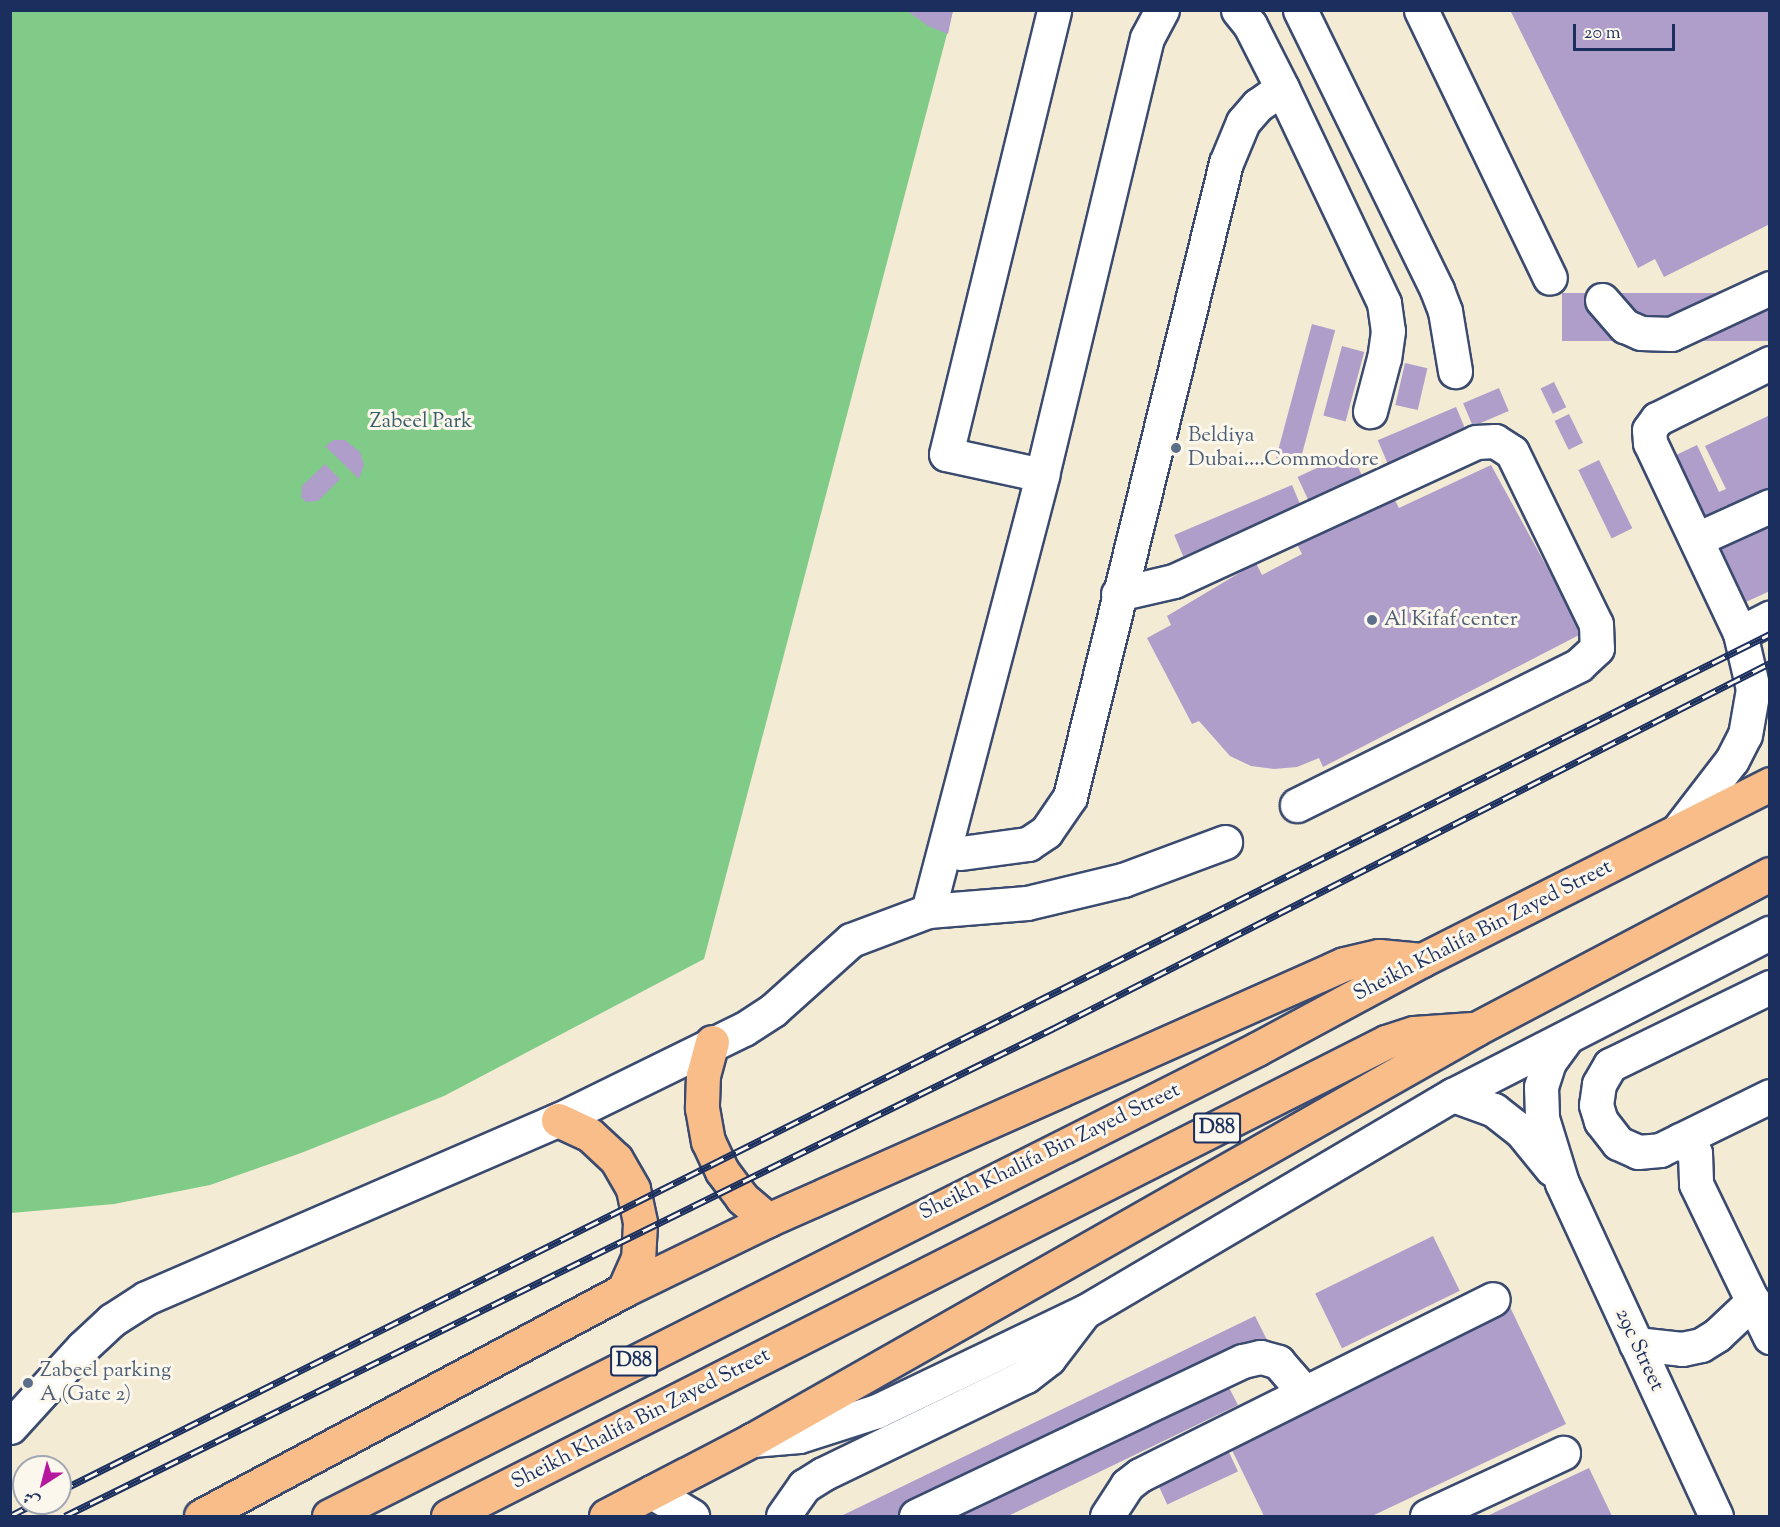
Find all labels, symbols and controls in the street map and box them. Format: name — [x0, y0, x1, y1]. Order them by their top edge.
scale bar — [1576, 12, 1678, 50]
text: 20 m — [1584, 21, 1621, 47]
park label: Zabeel Park — [370, 409, 472, 435]
place label: Beldiya Dubai....Commodore — [1188, 423, 1379, 473]
marker: Beldiya Dubai....Commodore — [1169, 441, 1183, 455]
place label: Al Kifaf center — [1384, 607, 1518, 633]
marker: Al Kifaf center — [1365, 613, 1379, 627]
street label: Sheikh Khalifa Bin Zayed Street — [1350, 855, 1616, 1007]
street label: Sheikh Khalifa Bin Zayed Street — [916, 1078, 1184, 1226]
road number: D88 — [1193, 1111, 1241, 1145]
street label: 29c Street — [1609, 1305, 1669, 1395]
street label: Sheikh Khalifa Bin Zayed Street — [508, 1343, 774, 1495]
road number: D88 — [610, 1344, 658, 1378]
place label: Zabeel parking A (Gate 2) — [40, 1358, 171, 1408]
marker: Zabeel parking A (Gate 2) — [21, 1376, 35, 1390]
north arrow — [12, 1455, 72, 1515]
text: ش — [19, 1484, 45, 1512]

